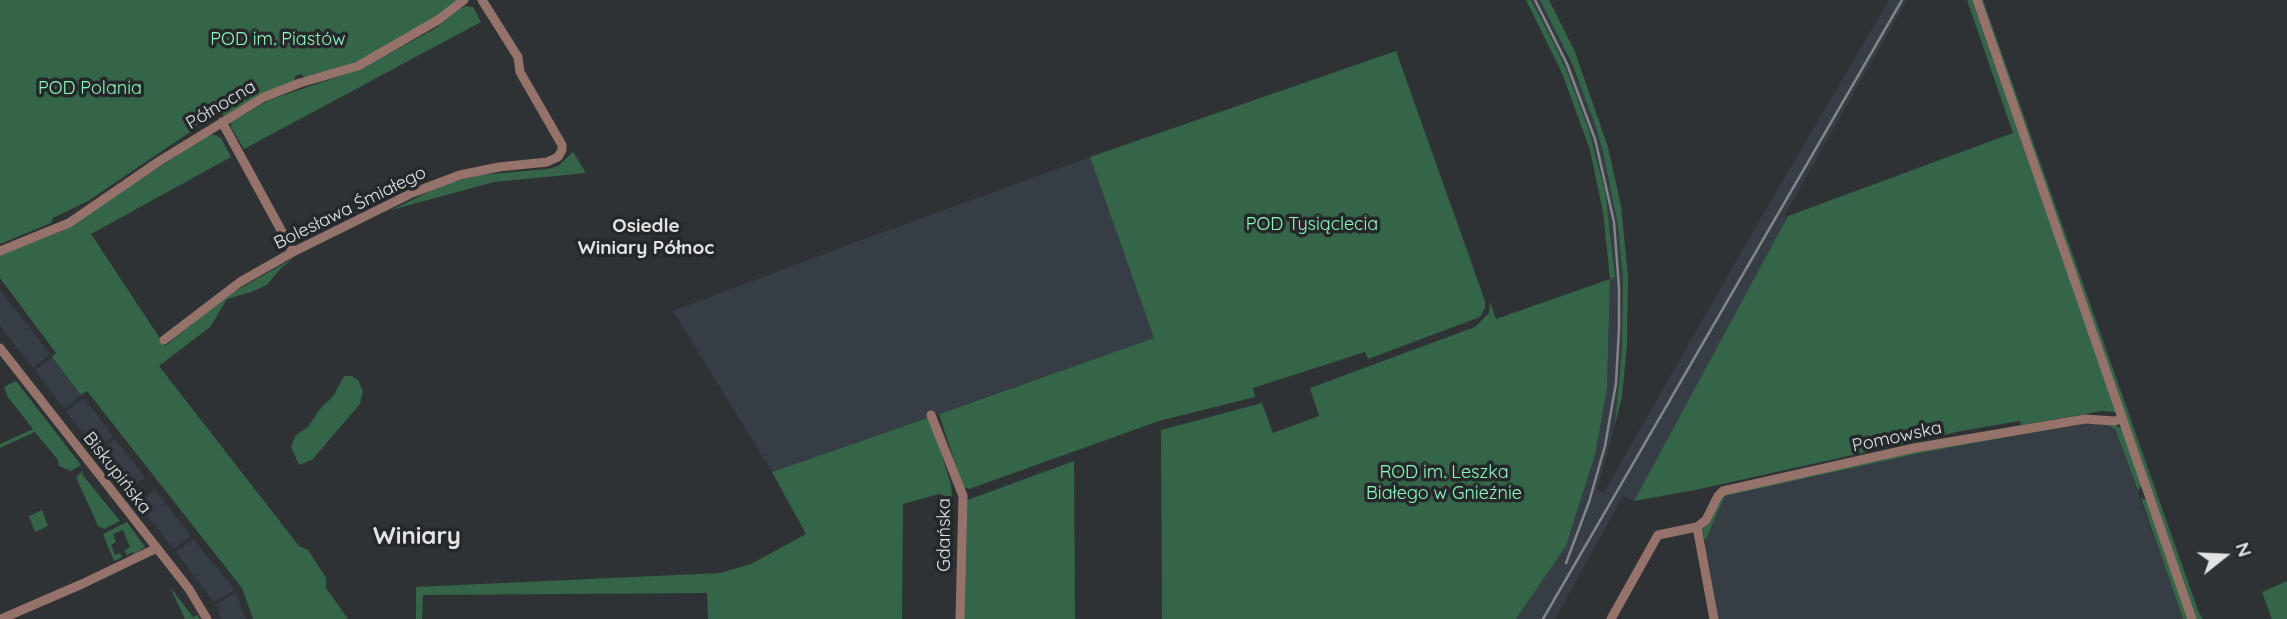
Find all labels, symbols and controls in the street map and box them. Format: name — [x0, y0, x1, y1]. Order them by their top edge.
park label: POD im. Piastów — [210, 29, 346, 51]
street label: Północna — [182, 76, 260, 134]
park label: POD Polania — [38, 78, 142, 100]
street label: Bolesława Śmiałego — [270, 162, 430, 254]
park label: POD Tysiąclecia — [1246, 214, 1378, 236]
district label: Osiedle Winiary Północ — [578, 215, 714, 259]
street label: Pomowska — [1850, 417, 1944, 457]
street label: Biskupińska — [78, 428, 156, 518]
park label: ROD im. Leszka Białego w Gnieźnie — [1366, 462, 1522, 504]
street label: Gdańska — [934, 498, 956, 572]
north arrow — [2189, 521, 2259, 591]
district label: Winiary — [373, 523, 461, 551]
text: N — [2230, 539, 2258, 560]

